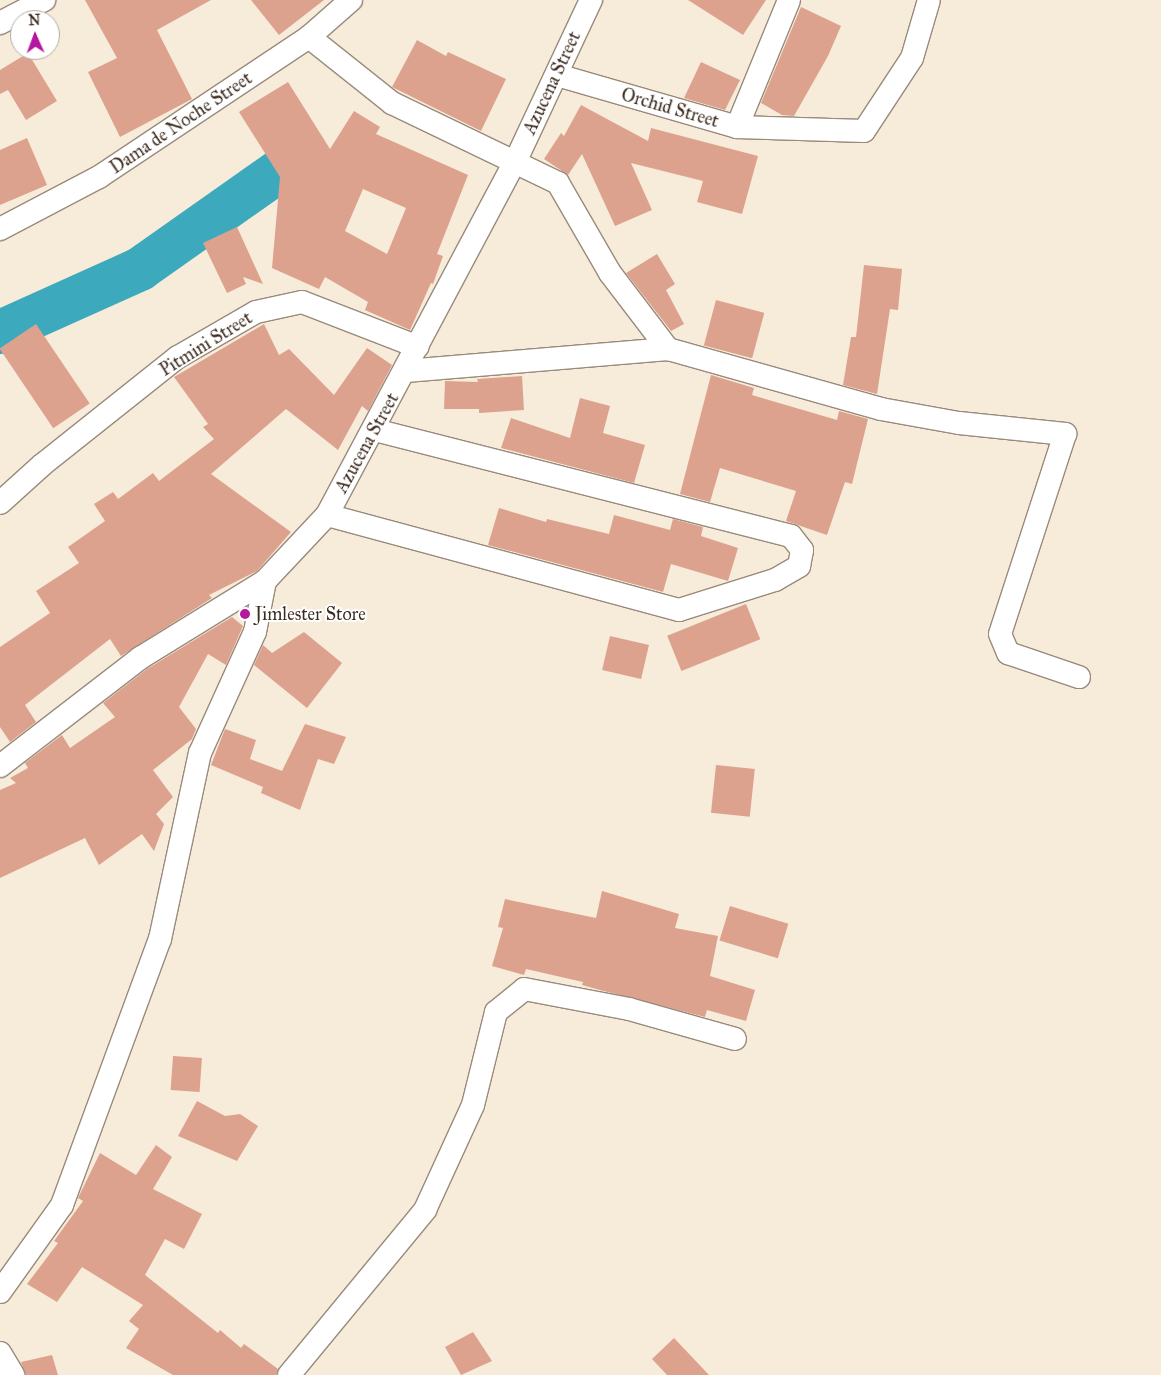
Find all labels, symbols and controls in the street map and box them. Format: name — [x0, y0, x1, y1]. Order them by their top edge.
north arrow — [10, 10, 60, 60]
text: N — [28, 12, 41, 29]
street label: Azucena Street — [519, 28, 585, 138]
street label: Dama de Noche Street — [106, 67, 256, 179]
street label: Orchid Street — [619, 84, 721, 132]
street label: Pitmini Street — [156, 307, 256, 381]
street label: Azucena Street — [331, 389, 403, 497]
place label: Jimlester Store — [255, 603, 366, 625]
marker: Jimlester Store — [239, 608, 251, 620]

